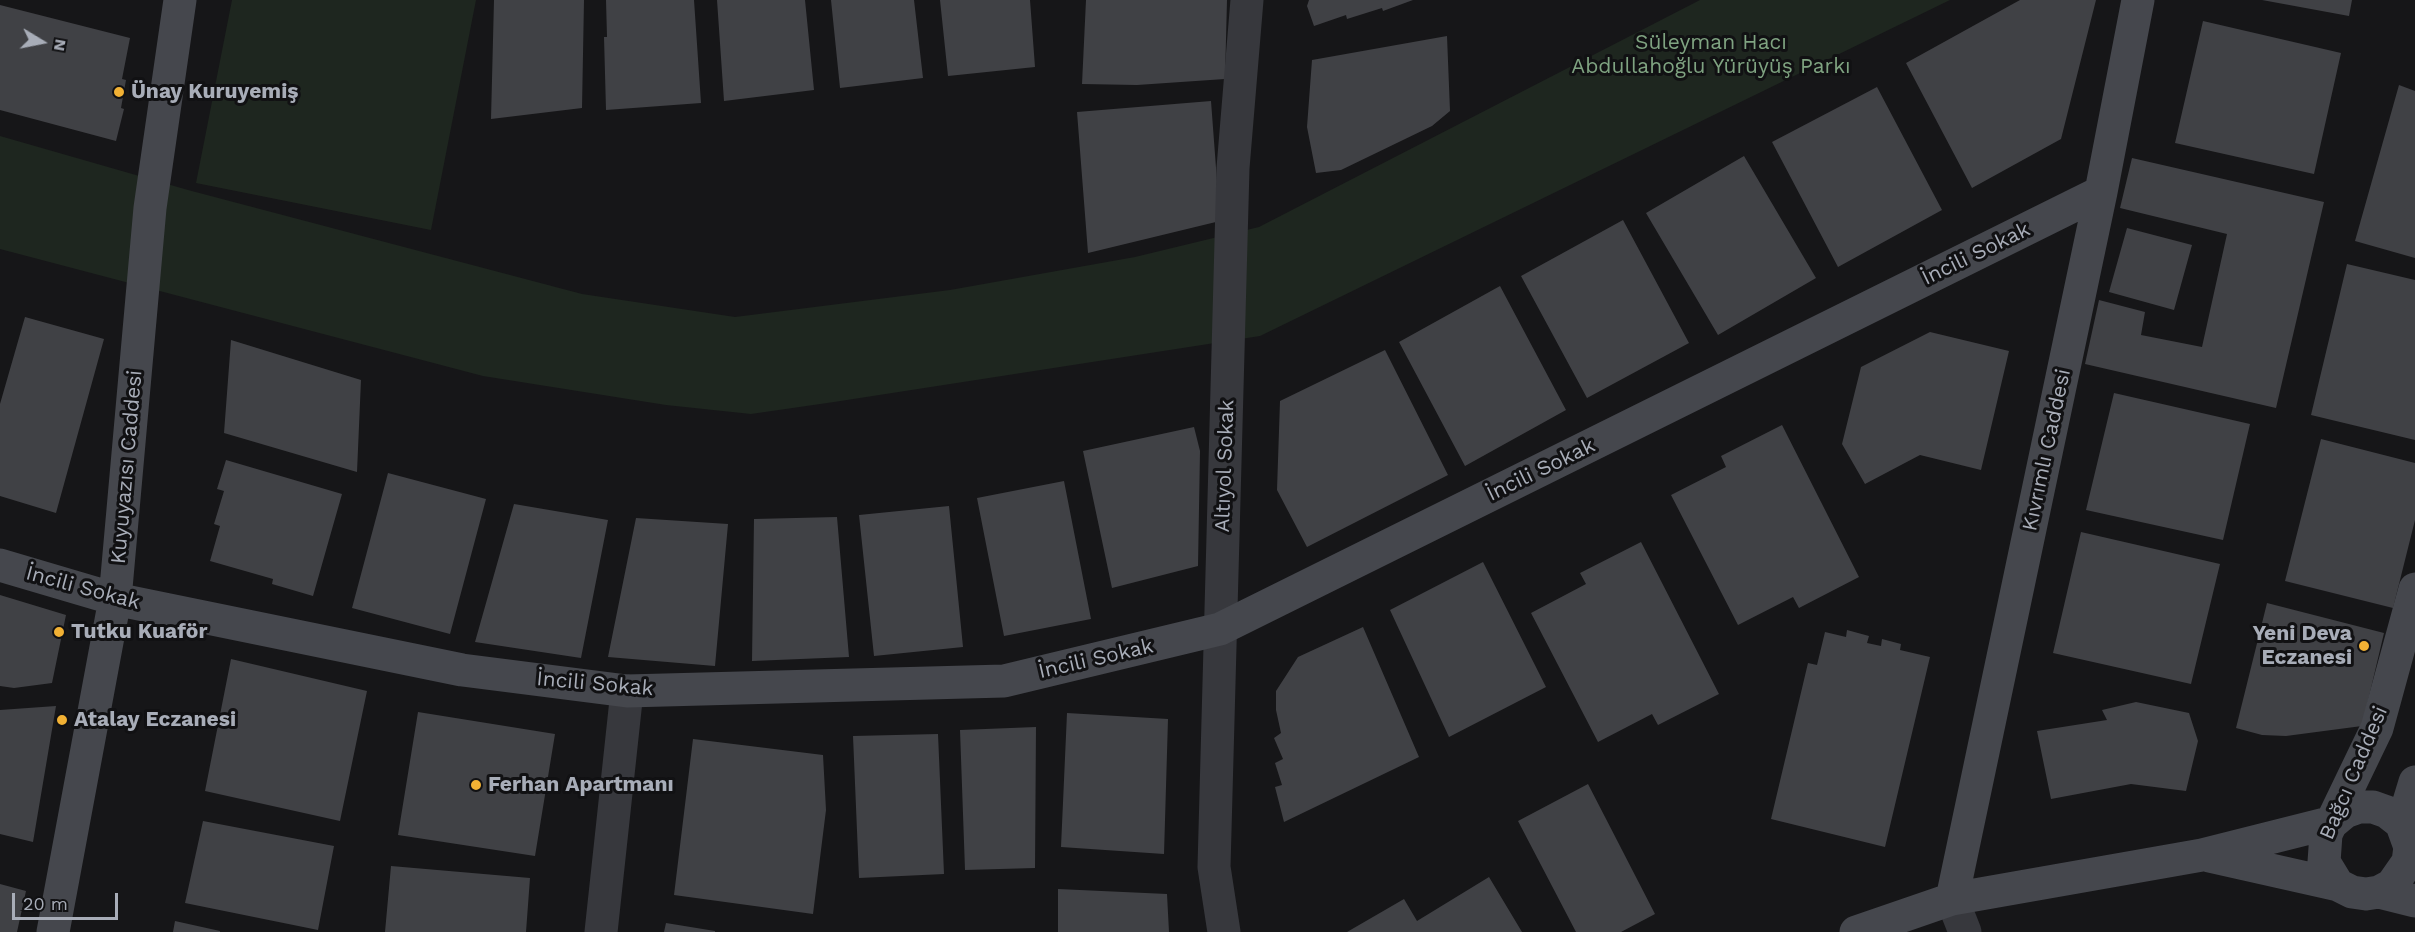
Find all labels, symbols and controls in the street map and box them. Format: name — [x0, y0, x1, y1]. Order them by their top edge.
north arrow — [12, 12, 72, 72]
park label: Süleyman Hacı Abdullahoğlu Yürüyüş Parkı — [1571, 30, 1851, 80]
text: N — [50, 38, 71, 53]
place label: Ünay Kuruyemiş — [131, 79, 298, 105]
marker: Ünay Kuruyemiş — [112, 85, 126, 99]
street label: İncili Sokak — [1918, 217, 2034, 291]
street label: Kıvrımlı Caddesi — [2018, 367, 2076, 533]
street label: Kuyuyazısı Caddesi — [106, 369, 148, 565]
street label: Altıyol Sokak — [1210, 399, 1240, 533]
street label: İncili Sokak — [1483, 433, 1599, 507]
street label: İncili Sokak — [23, 561, 143, 615]
place label: Tutku Kuaför — [71, 619, 207, 645]
place label: Yeni Deva Eczanesi — [2253, 621, 2352, 671]
marker: Tutku Kuaför — [52, 625, 66, 639]
street label: İncili Sokak — [1036, 634, 1156, 684]
marker: Yeni Deva Eczanesi — [2357, 639, 2371, 653]
street label: İncili Sokak — [536, 666, 654, 702]
street label: Bağcı Caddesi — [2315, 702, 2393, 844]
place label: Atalay Eczanesi — [74, 707, 236, 733]
marker: Atalay Eczanesi — [55, 713, 69, 727]
place label: Ferhan Apartmanı — [488, 772, 674, 798]
marker: Ferhan Apartmanı — [469, 778, 483, 792]
scale bar — [15, 881, 122, 919]
text: 20 m — [23, 893, 68, 914]

